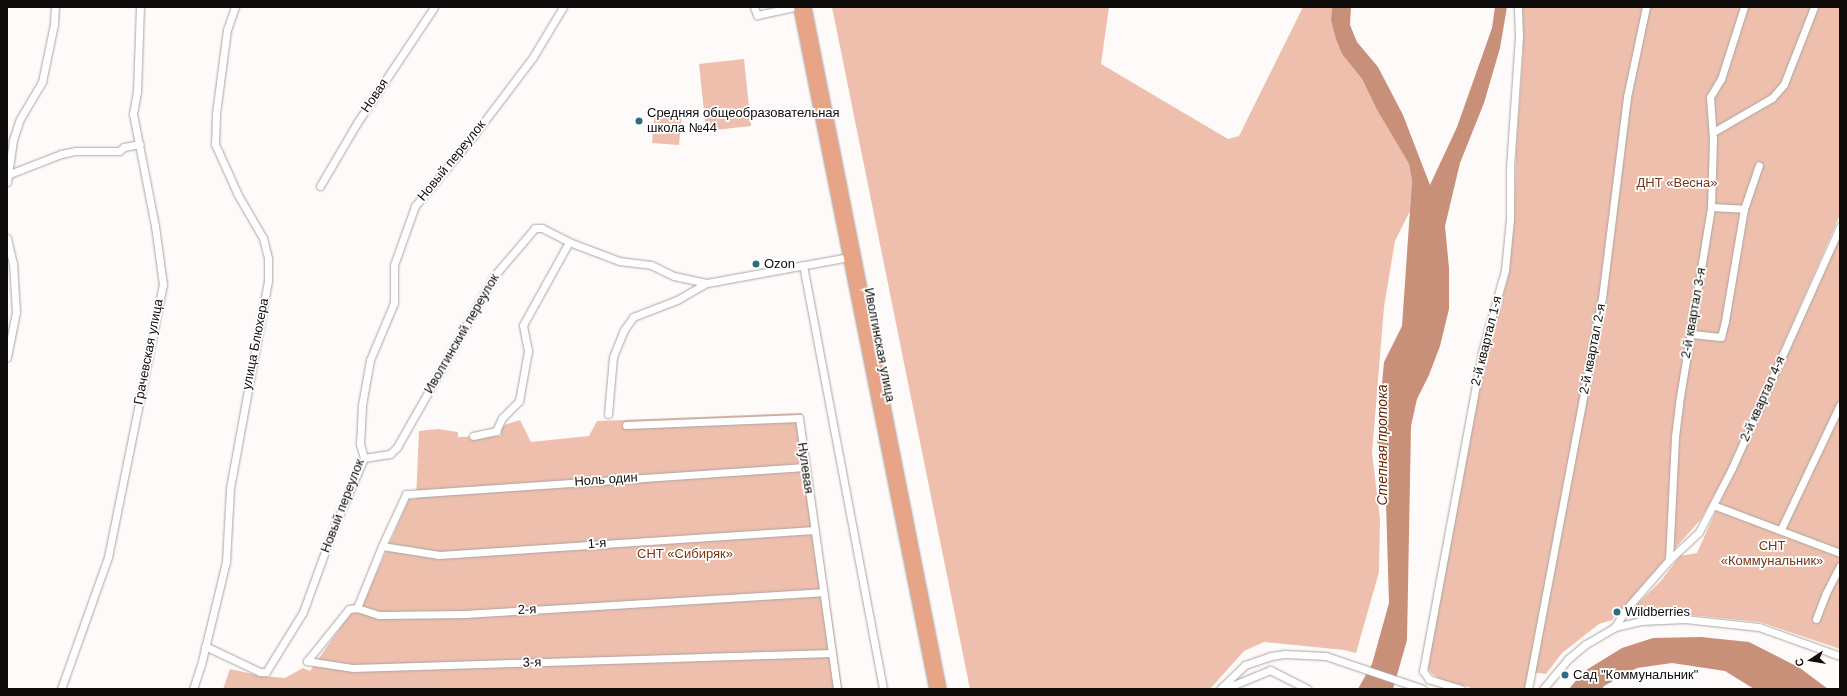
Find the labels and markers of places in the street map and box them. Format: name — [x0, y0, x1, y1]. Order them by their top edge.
place label: Средняя общеобразовательная школа №44 — [647, 106, 840, 137]
marker: Средняя общеобразовательная школа №44 — [634, 116, 644, 126]
place label: Ozon — [764, 256, 795, 272]
marker: Ozon — [751, 259, 761, 269]
place label: Wildberries — [1625, 604, 1690, 620]
marker: Wildberries — [1612, 607, 1622, 617]
place label: Сад "Коммунальник" — [1573, 667, 1698, 683]
marker: Сад "Коммунальник" — [1560, 670, 1570, 680]

